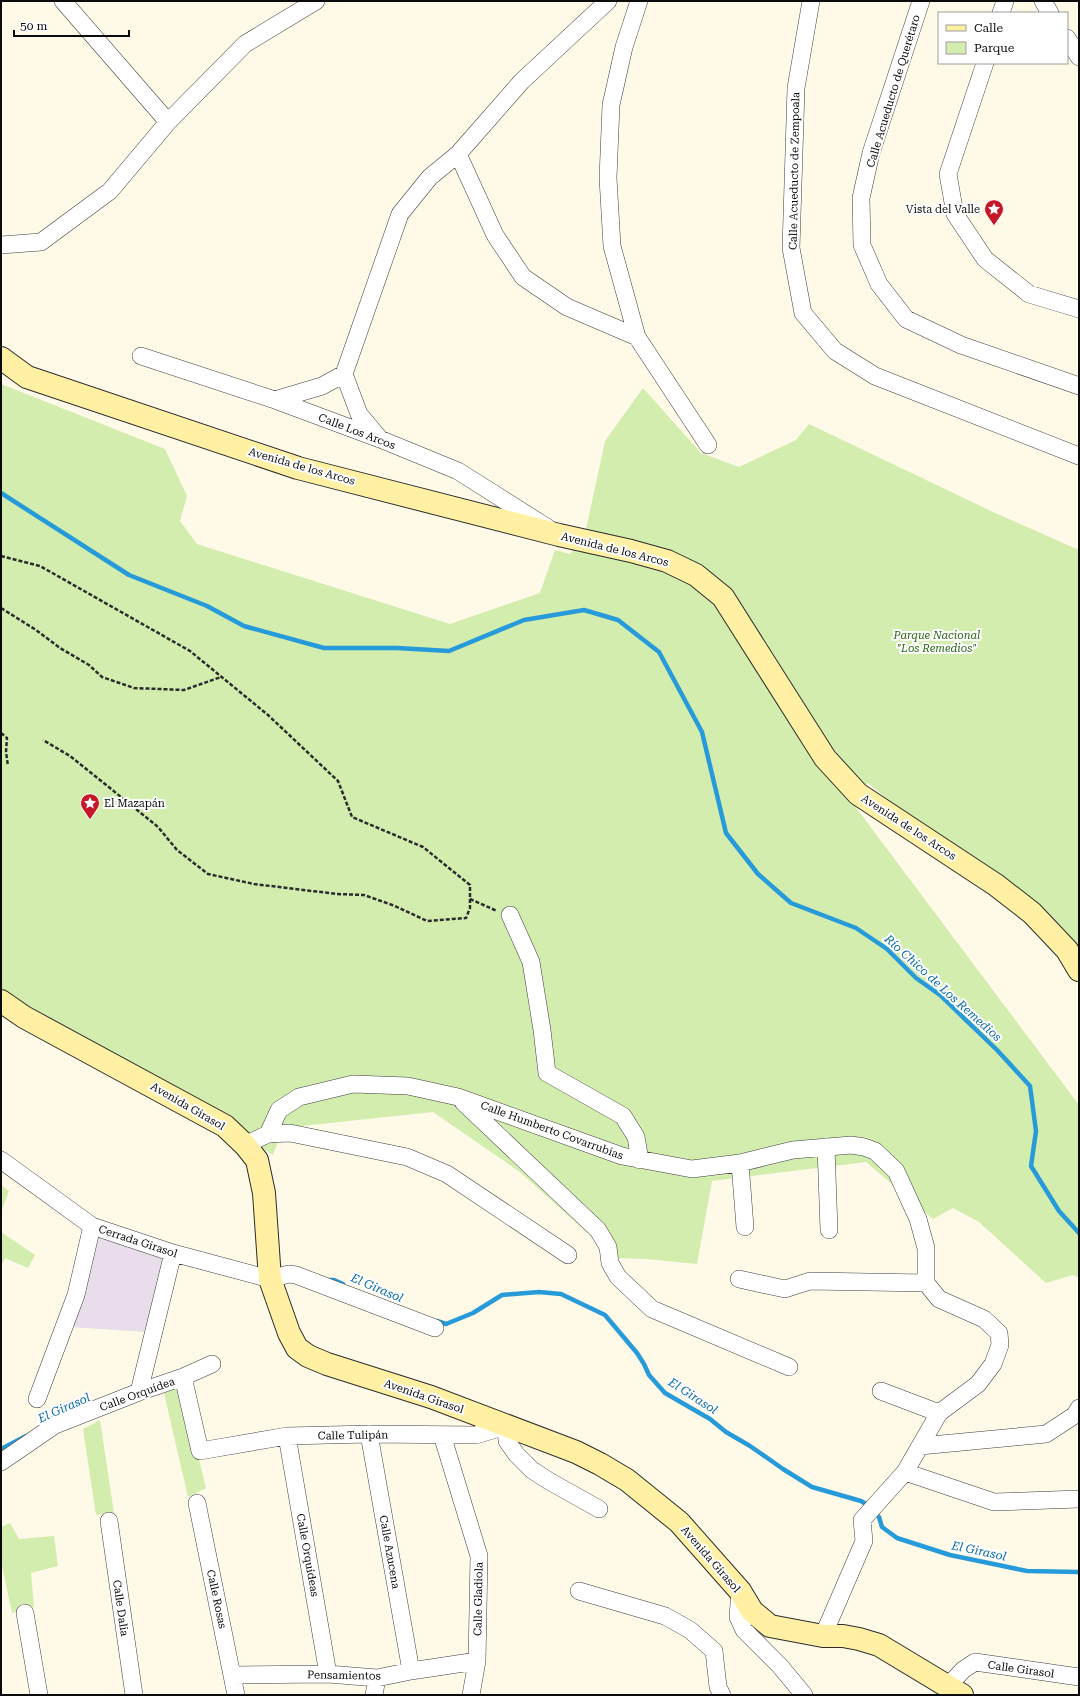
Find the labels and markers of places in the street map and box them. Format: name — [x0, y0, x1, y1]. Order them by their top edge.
place icon: Vista del Valle — [983, 198, 1005, 226]
place label: Vista del Valle — [906, 203, 980, 216]
place icon: El Mazapán — [79, 792, 101, 820]
place label: El Mazapán — [104, 797, 165, 810]

